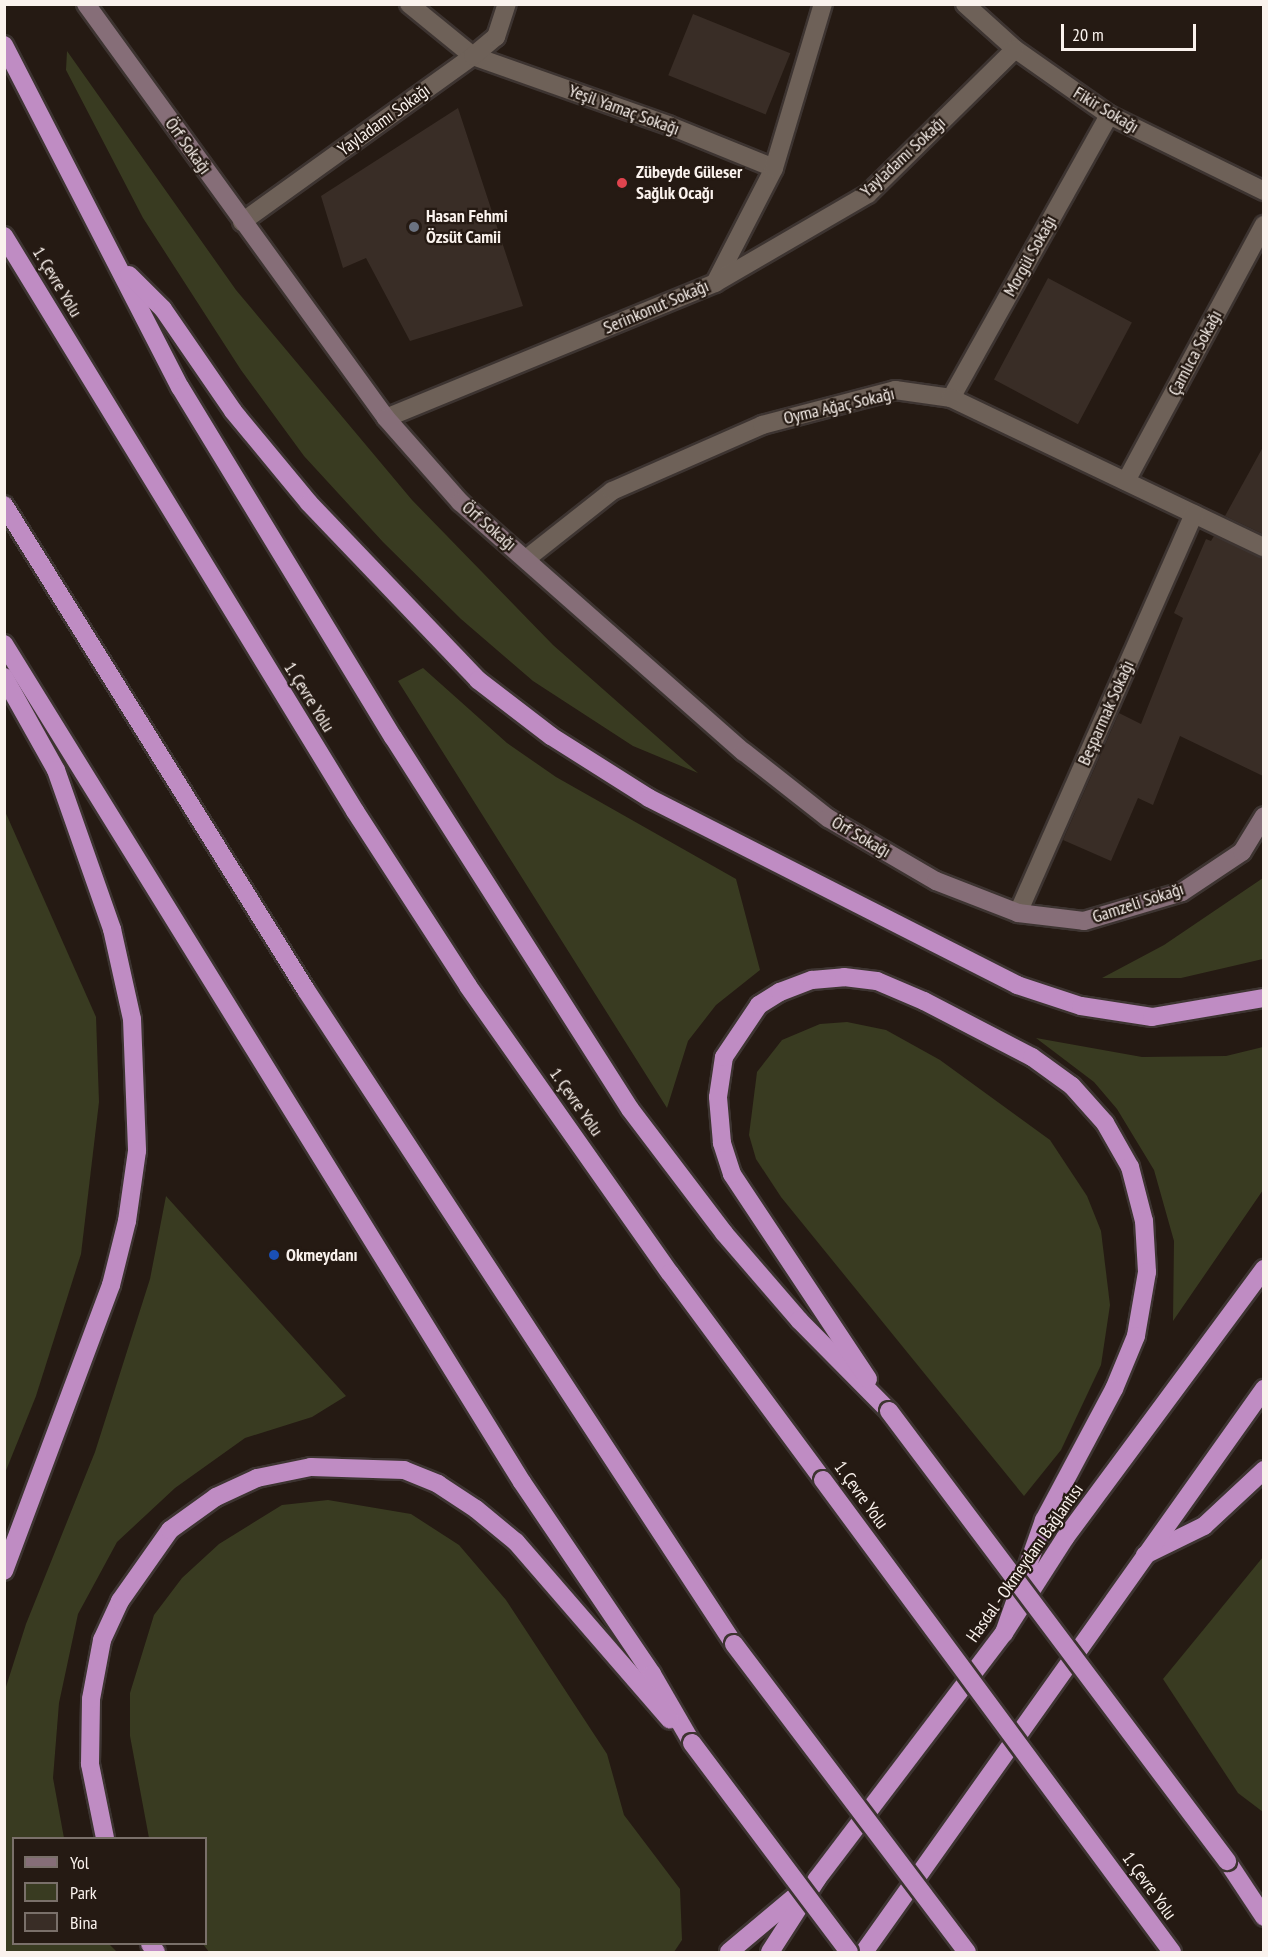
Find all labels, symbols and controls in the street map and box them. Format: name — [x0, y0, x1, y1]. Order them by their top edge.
scale bar — [1064, 12, 1199, 50]
text: 20 m — [1072, 23, 1104, 46]
street label: Yayladamı Sokağı — [334, 79, 434, 161]
street label: Yeşil Yamaç Sokağı — [565, 80, 683, 140]
street label: Fikir Sokağı — [1069, 82, 1143, 138]
street label: Yayladamı Sokağı — [856, 112, 950, 202]
street label: Örf Sokağı — [160, 114, 216, 178]
place label: Zübeyde Güleser Sağlık Ocağı — [636, 162, 743, 204]
marker: Zübeyde Güleser Sağlık Ocağı — [613, 174, 631, 192]
place label: Hasan Fehmi Özsüt Camii — [426, 206, 508, 248]
street label: Morgül Sokağı — [999, 212, 1061, 300]
marker: Hasan Fehmi Özsüt Camii — [407, 220, 421, 234]
street label: 1. Çevre Yolu — [27, 242, 87, 322]
street label: Serinkonut Sokağı — [600, 275, 712, 339]
street label: Çamlıca Sokağı — [1163, 307, 1227, 399]
street label: Oyma Ağaç Sokağı — [781, 383, 897, 429]
street label: Örf Sokağı — [458, 497, 520, 555]
street label: 1. Çevre Yolu — [279, 657, 339, 737]
street label: Beşparmak Sokağı — [1073, 657, 1139, 769]
street label: Örf Sokağı — [828, 811, 894, 863]
street label: Gamzeli Sokağı — [1090, 878, 1186, 928]
street label: 1. Çevre Yolu — [544, 1063, 608, 1141]
place label: Okmeydanı — [286, 1244, 358, 1266]
marker: Okmeydanı — [267, 1248, 281, 1262]
street label: 1. Çevre Yolu — [829, 1456, 893, 1534]
street label: Hasdal - Okmeydanı Bağlantısı — [962, 1479, 1088, 1647]
legend — [12, 1837, 207, 1945]
street label: 1. Çevre Yolu — [1117, 1847, 1181, 1925]
text: Yol — [70, 1851, 89, 1874]
text: Park — [70, 1881, 97, 1904]
text: Bina — [70, 1911, 98, 1934]

